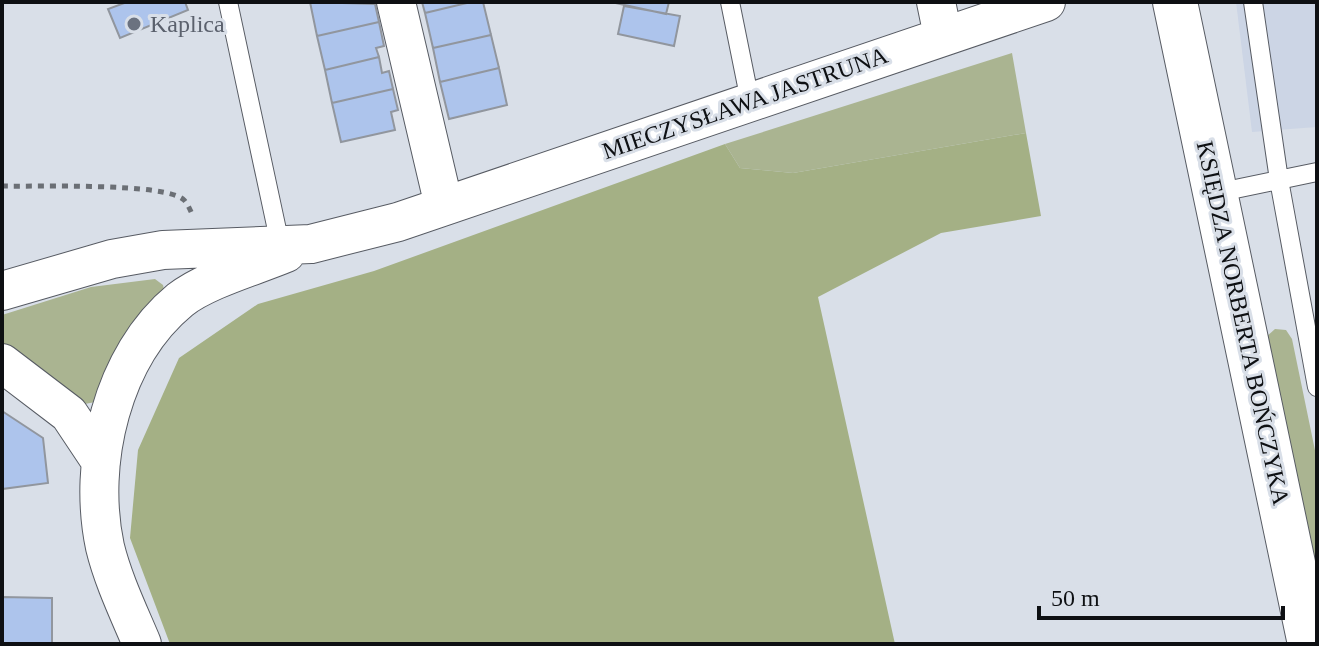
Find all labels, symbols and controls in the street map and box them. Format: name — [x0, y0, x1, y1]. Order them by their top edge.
place label: Kaplica — [150, 11, 225, 37]
marker: Kaplica — [125, 15, 143, 33]
street label: MIECZYSŁAWA JASTRUNA — [599, 42, 892, 164]
street label: KSIĘDZA NORBERTA BOŃCZYKA — [1192, 139, 1294, 508]
scale bar — [1039, 570, 1283, 620]
text: 50 m — [1051, 585, 1100, 611]

